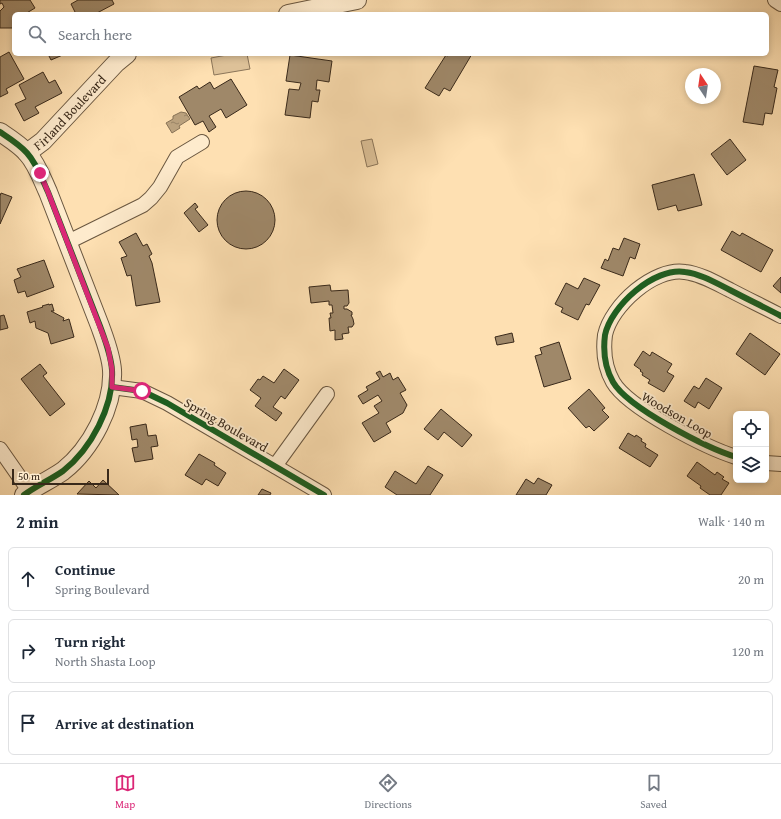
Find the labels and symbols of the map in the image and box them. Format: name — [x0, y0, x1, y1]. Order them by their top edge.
north arrow — [685, 68, 721, 104]
street label: Firland Boulevard — [29, 70, 110, 155]
route end — [31, 164, 49, 182]
route start — [133, 382, 151, 400]
street label: Woodson Loop — [638, 387, 716, 443]
street label: Spring Boulevard — [180, 393, 272, 457]
scale bar — [12, 467, 109, 486]

